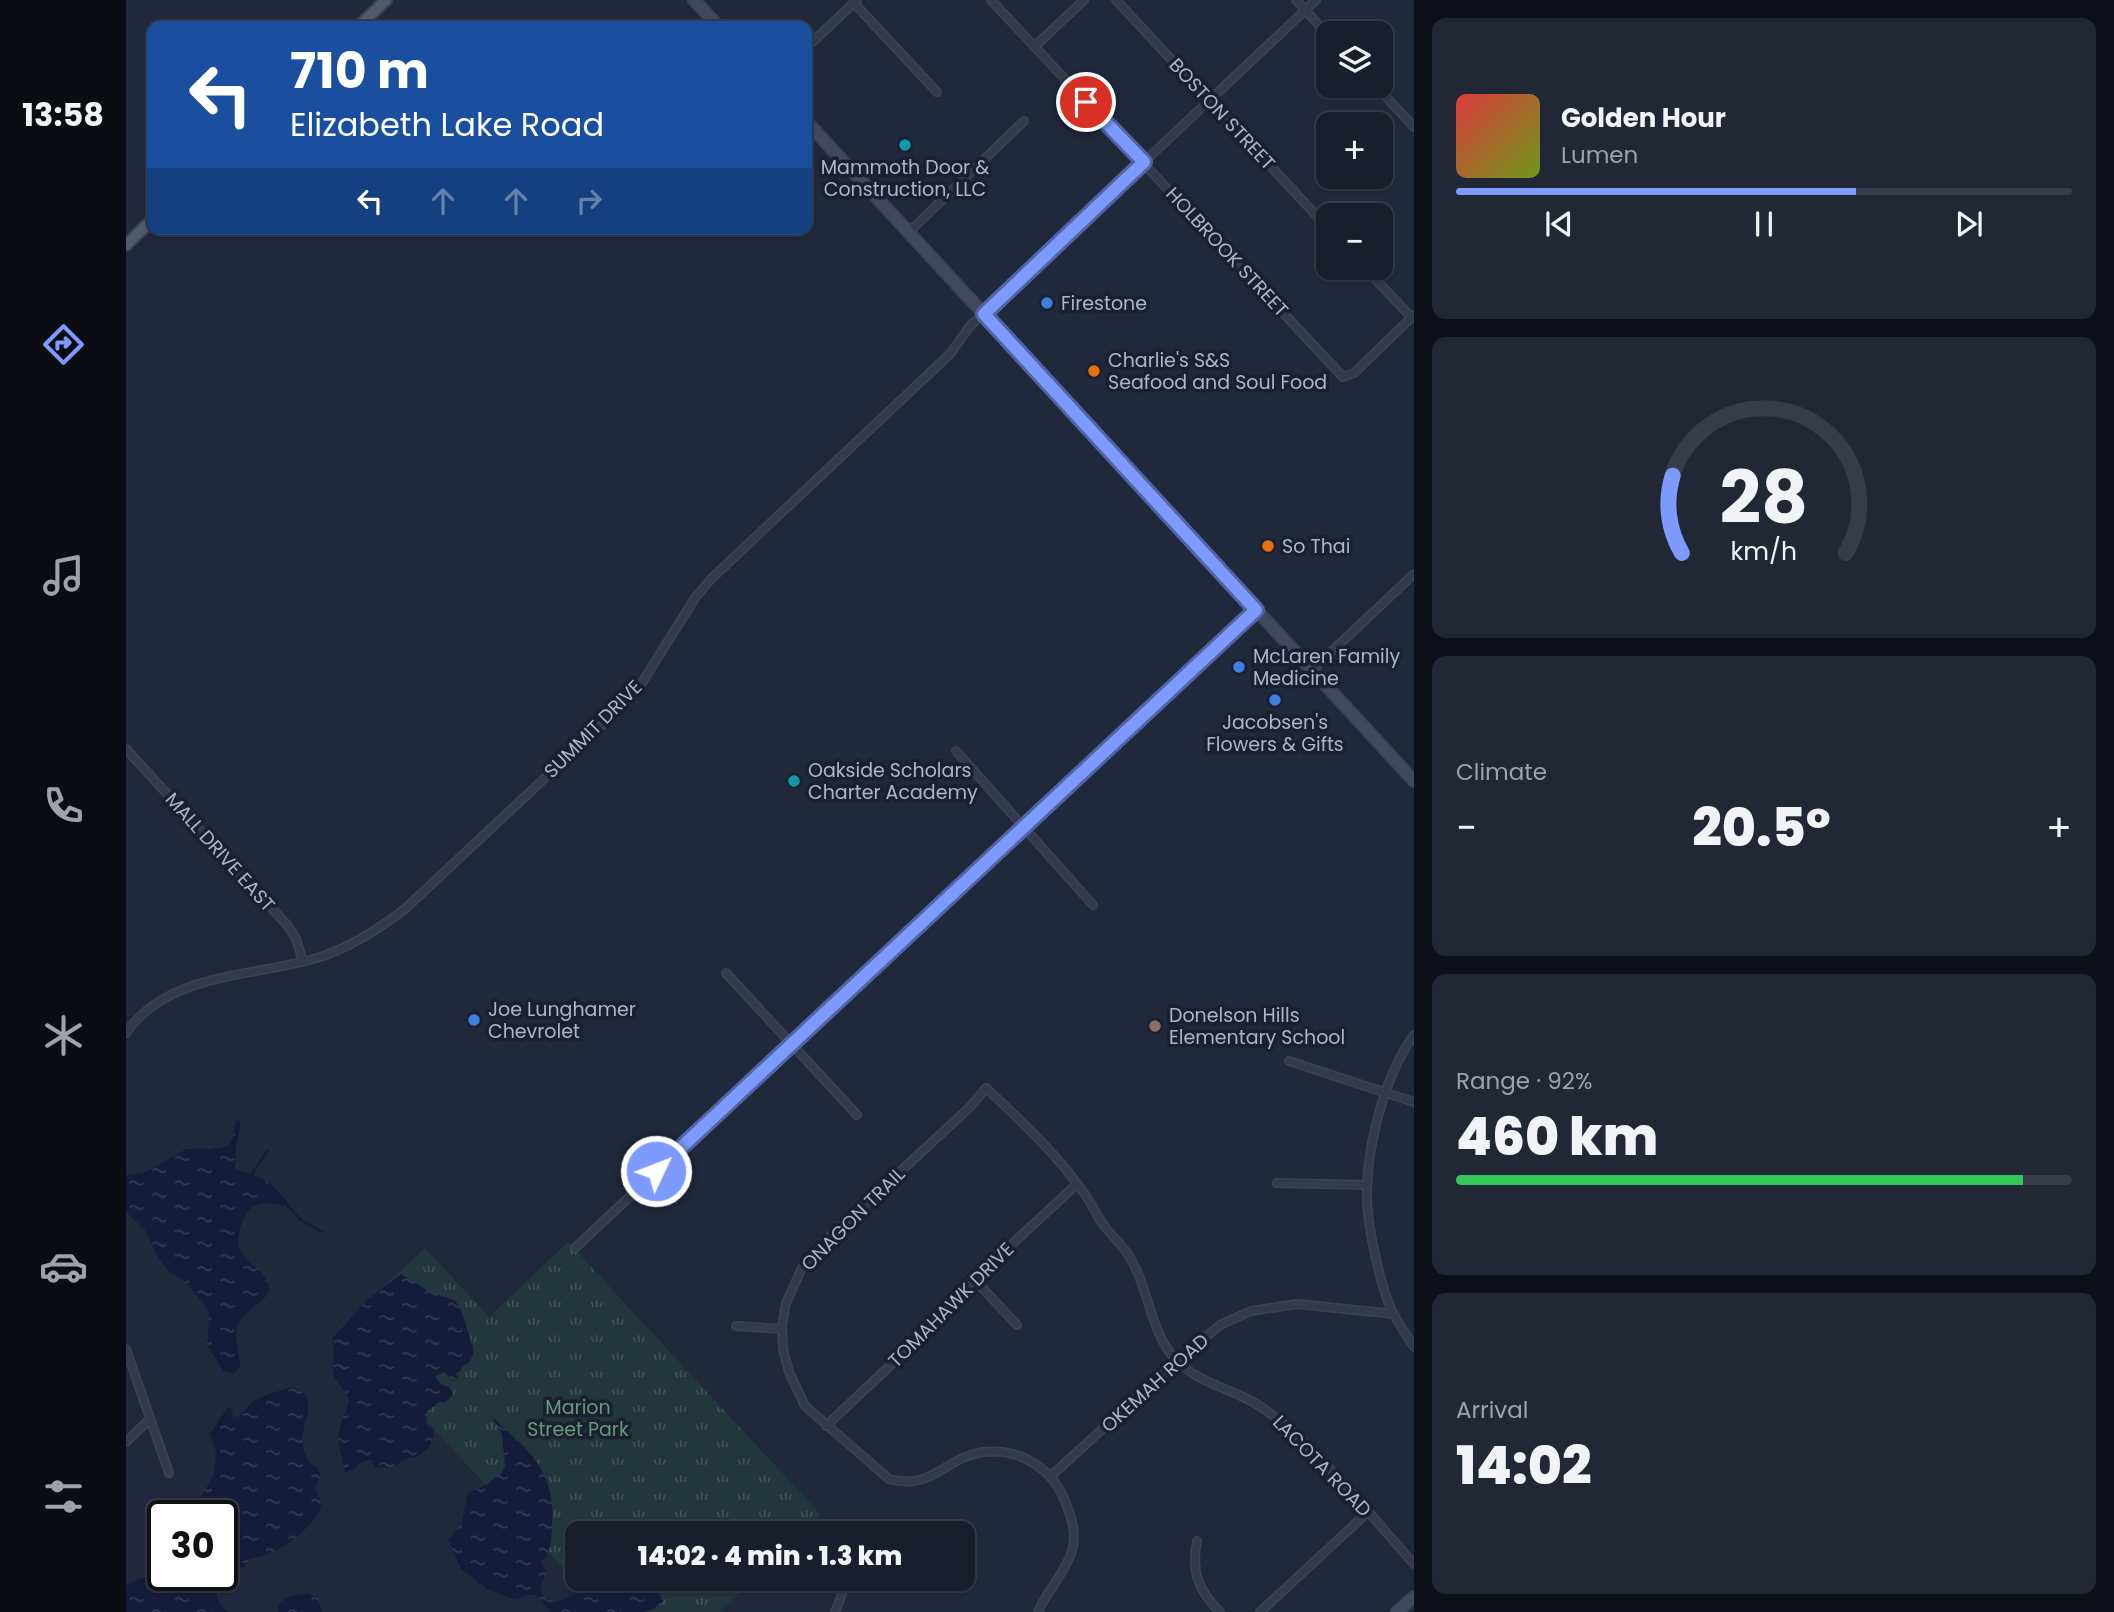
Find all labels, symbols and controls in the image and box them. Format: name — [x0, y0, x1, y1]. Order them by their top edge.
map controls — [1316, 21, 1393, 280]
button: layers — [1316, 21, 1393, 98]
text: 710 m — [290, 37, 429, 105]
icon: left — [175, 49, 266, 140]
street label: BOSTON STREET — [1163, 52, 1281, 176]
pin — [1056, 72, 1116, 132]
icon: arrive — [1067, 83, 1105, 121]
text: 13:58 — [22, 92, 104, 137]
text: Golden Hour — [1561, 100, 1726, 136]
text: Elizabeth Lake Road — [290, 102, 604, 147]
button: + — [1316, 112, 1393, 189]
marker: Mammoth Door & Construction, LLC — [897, 137, 913, 153]
text: Lumen — [1561, 139, 1638, 171]
place label: Mammoth Door & Construction, LLC — [821, 154, 989, 203]
street label: HOLBROOK STREET — [1160, 181, 1294, 323]
icon: left — [351, 182, 389, 220]
icon: ahead — [424, 182, 462, 220]
icon: ahead — [497, 182, 535, 220]
icon: right — [570, 182, 608, 220]
button: − — [1316, 203, 1393, 280]
icon: previous — [1540, 205, 1578, 243]
icon: pause — [1745, 205, 1783, 243]
icon: next — [1950, 205, 1988, 243]
place label: Firestone — [1061, 290, 1147, 317]
marker: Firestone — [1039, 295, 1055, 311]
icon: directions — [39, 320, 88, 369]
place label: Charlie's S&S Seafood and Soul Food — [1108, 347, 1327, 396]
marker: Charlie's S&S Seafood and Soul Food — [1086, 363, 1102, 379]
text: 28 — [1720, 448, 1808, 549]
place label: So Thai — [1282, 533, 1350, 560]
text: km/h — [1731, 534, 1797, 569]
marker: So Thai — [1260, 538, 1276, 554]
icon: music — [39, 551, 88, 600]
place label: McLaren Family Medicine — [1253, 643, 1400, 692]
marker: McLaren Family Medicine — [1231, 659, 1247, 675]
street label: SUMMIT DRIVE — [538, 674, 648, 784]
marker: Jacobsen's Flowers & Gifts — [1267, 692, 1283, 708]
place label: Jacobsen's Flowers & Gifts — [1206, 709, 1344, 758]
text: Climate — [1456, 756, 1547, 788]
place label: Oakside Scholars Charter Academy — [808, 757, 978, 806]
marker: Oakside Scholars Charter Academy — [786, 773, 802, 789]
icon: phone — [39, 781, 88, 830]
street label: MALL DRIVE EAST — [159, 786, 281, 918]
text: 20.5° — [1692, 791, 1831, 864]
text: − — [1456, 801, 1477, 854]
text: + — [2046, 801, 2072, 854]
place label: Joe Lunghamer Chevrolet — [488, 996, 636, 1045]
place label: Donelson Hills Elementary School — [1169, 1002, 1345, 1051]
icon: climate — [39, 1011, 88, 1060]
marker: Joe Lunghamer Chevrolet — [466, 1012, 482, 1028]
marker: Donelson Hills Elementary School — [1147, 1018, 1163, 1034]
text: Range · 92% — [1456, 1065, 1592, 1097]
text: 460 km — [1456, 1100, 1658, 1173]
position arrow — [619, 1134, 693, 1208]
street label: ONAGON TRAIL — [795, 1161, 911, 1277]
street label: TOMAHAWK DRIVE — [882, 1236, 1020, 1374]
icon: car — [39, 1242, 88, 1291]
street label: OKEMAH ROAD — [1095, 1327, 1215, 1439]
park label: Marion Street Park — [527, 1394, 629, 1443]
text: Arrival — [1456, 1394, 1528, 1426]
street label: LACOTA ROAD — [1267, 1409, 1377, 1523]
text: 14:02 — [1456, 1429, 1592, 1502]
icon: filters — [39, 1472, 88, 1521]
speed limit sign: 30 — [147, 1500, 238, 1591]
text: 14:02 · 4 min · 1.3 km — [638, 1538, 902, 1574]

